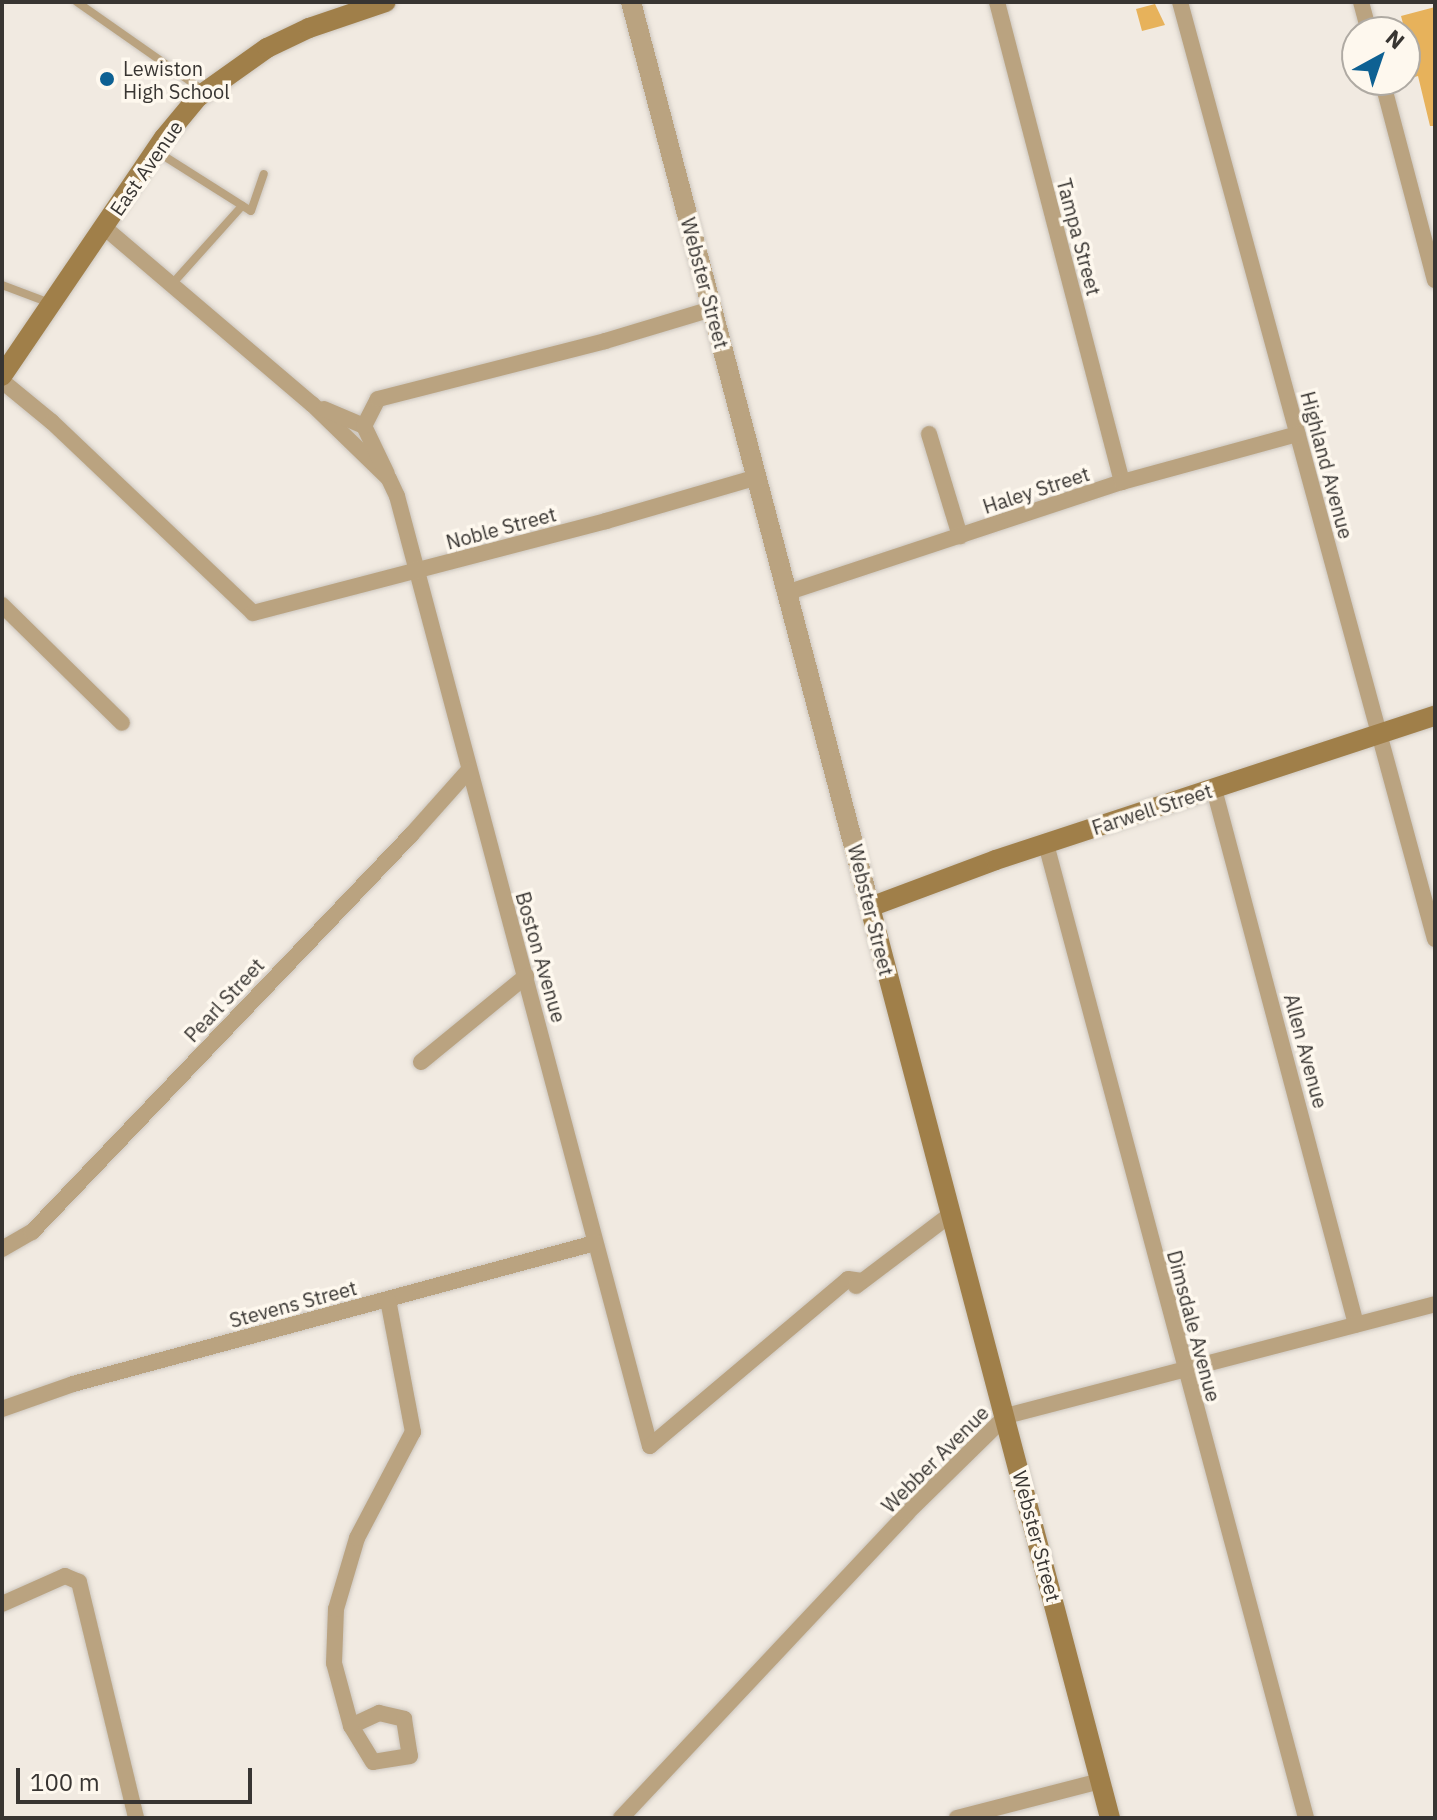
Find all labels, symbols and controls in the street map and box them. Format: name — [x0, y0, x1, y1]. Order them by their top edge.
north arrow — [1341, 16, 1421, 96]
text: N — [1380, 23, 1411, 55]
place label: Lewiston High School — [123, 56, 230, 103]
marker: Lewiston High School — [98, 70, 116, 88]
street label: East Avenue — [104, 116, 188, 220]
street label: Tampa Street — [1052, 176, 1106, 298]
street label: Webster Street — [676, 215, 734, 351]
street label: Highland Avenue — [1296, 389, 1358, 541]
street label: Haley Street — [980, 461, 1092, 519]
street label: Noble Street — [443, 502, 559, 554]
street label: Farwell Street — [1089, 778, 1215, 840]
street label: Webster Street — [843, 842, 899, 978]
street label: Boston Avenue — [511, 889, 571, 1025]
street label: Pearl Street — [179, 953, 269, 1047]
street label: Allen Avenue — [1279, 991, 1333, 1111]
street label: Dimsdale Avenue — [1162, 1248, 1226, 1404]
street label: Stevens Street — [227, 1275, 359, 1333]
street label: Webber Avenue — [876, 1400, 994, 1518]
street label: Webster Street — [1008, 1468, 1066, 1604]
scale bar — [20, 1752, 256, 1802]
text: 100 m — [30, 1766, 100, 1798]

